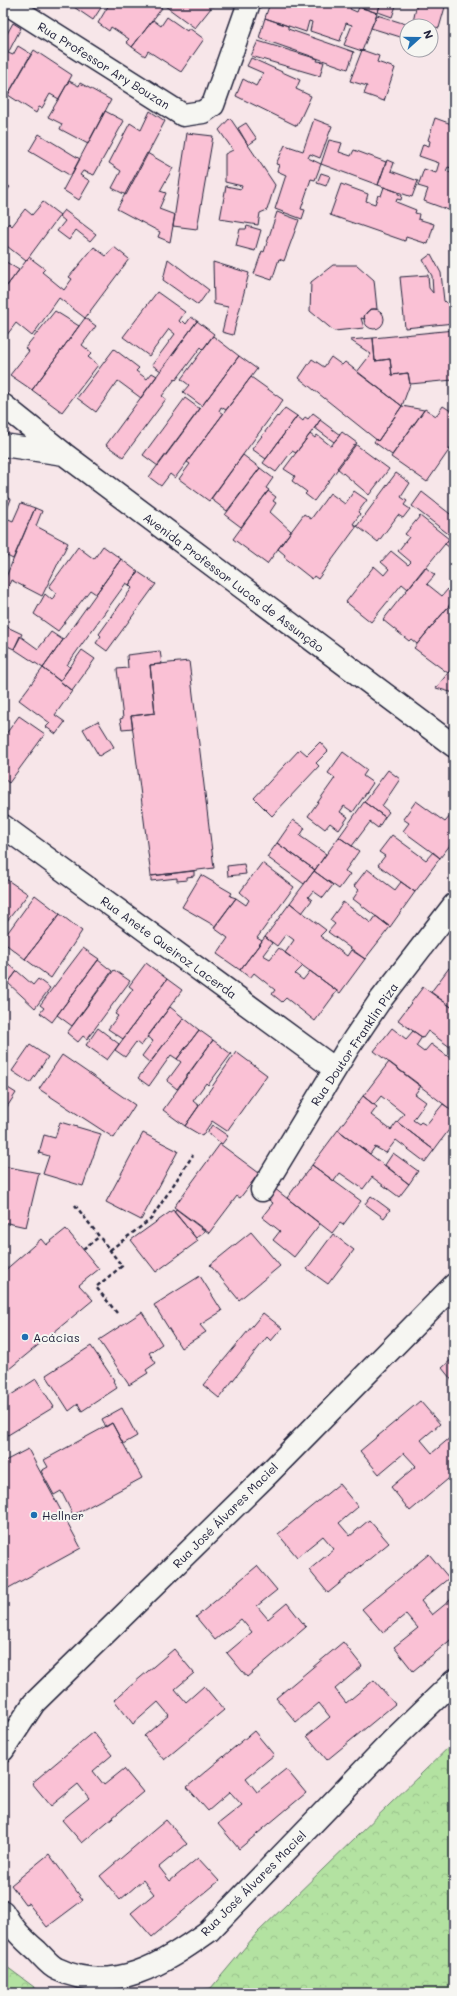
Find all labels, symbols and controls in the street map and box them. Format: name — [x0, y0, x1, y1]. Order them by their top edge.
street label: Rua Professor Ary Bouzan — [35, 18, 173, 112]
north arrow — [399, 18, 439, 58]
text: N — [420, 28, 437, 41]
street label: Avenida Professor Lucas de Assunção — [140, 509, 328, 655]
street label: Rua Anete Queiroz Lacerda — [98, 892, 240, 1002]
street label: Rua Doutor Franklin Piza — [307, 979, 401, 1109]
place label: Acácias — [33, 1329, 80, 1345]
marker: Acácias — [20, 1332, 30, 1342]
street label: Rua José Álvares Maciel — [169, 1459, 281, 1571]
place label: Hellner — [42, 1507, 84, 1523]
marker: Hellner — [29, 1510, 39, 1520]
street label: Rua José Álvares Maciel — [197, 1827, 309, 1939]

